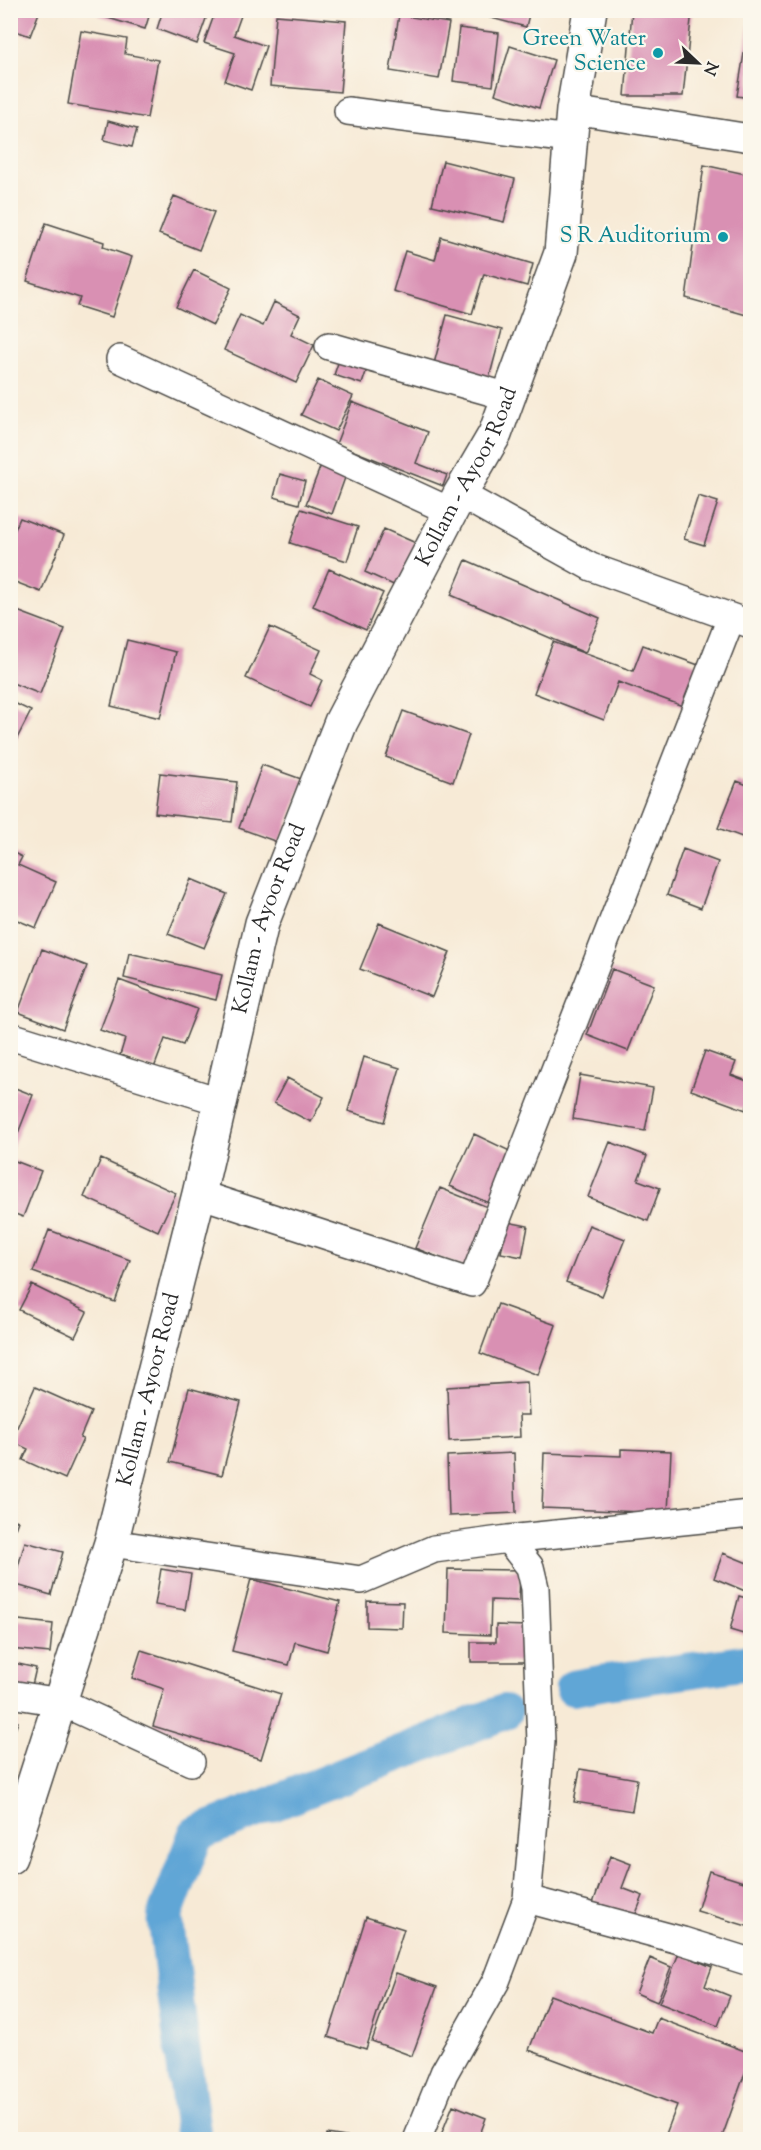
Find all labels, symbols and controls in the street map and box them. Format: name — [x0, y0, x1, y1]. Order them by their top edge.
place label: Green Water Science — [522, 24, 646, 81]
north arrow — [668, 33, 728, 93]
marker: Green Water Science — [651, 46, 665, 60]
text: N — [696, 58, 723, 78]
place label: S R Auditorium — [560, 221, 711, 253]
marker: S R Auditorium — [716, 230, 730, 244]
street label: Kollam - Ayoor Road — [409, 383, 527, 573]
street label: Kollam - Ayoor Road — [225, 819, 315, 1017]
street label: Kollam - Ayoor Road — [110, 1290, 189, 1490]

